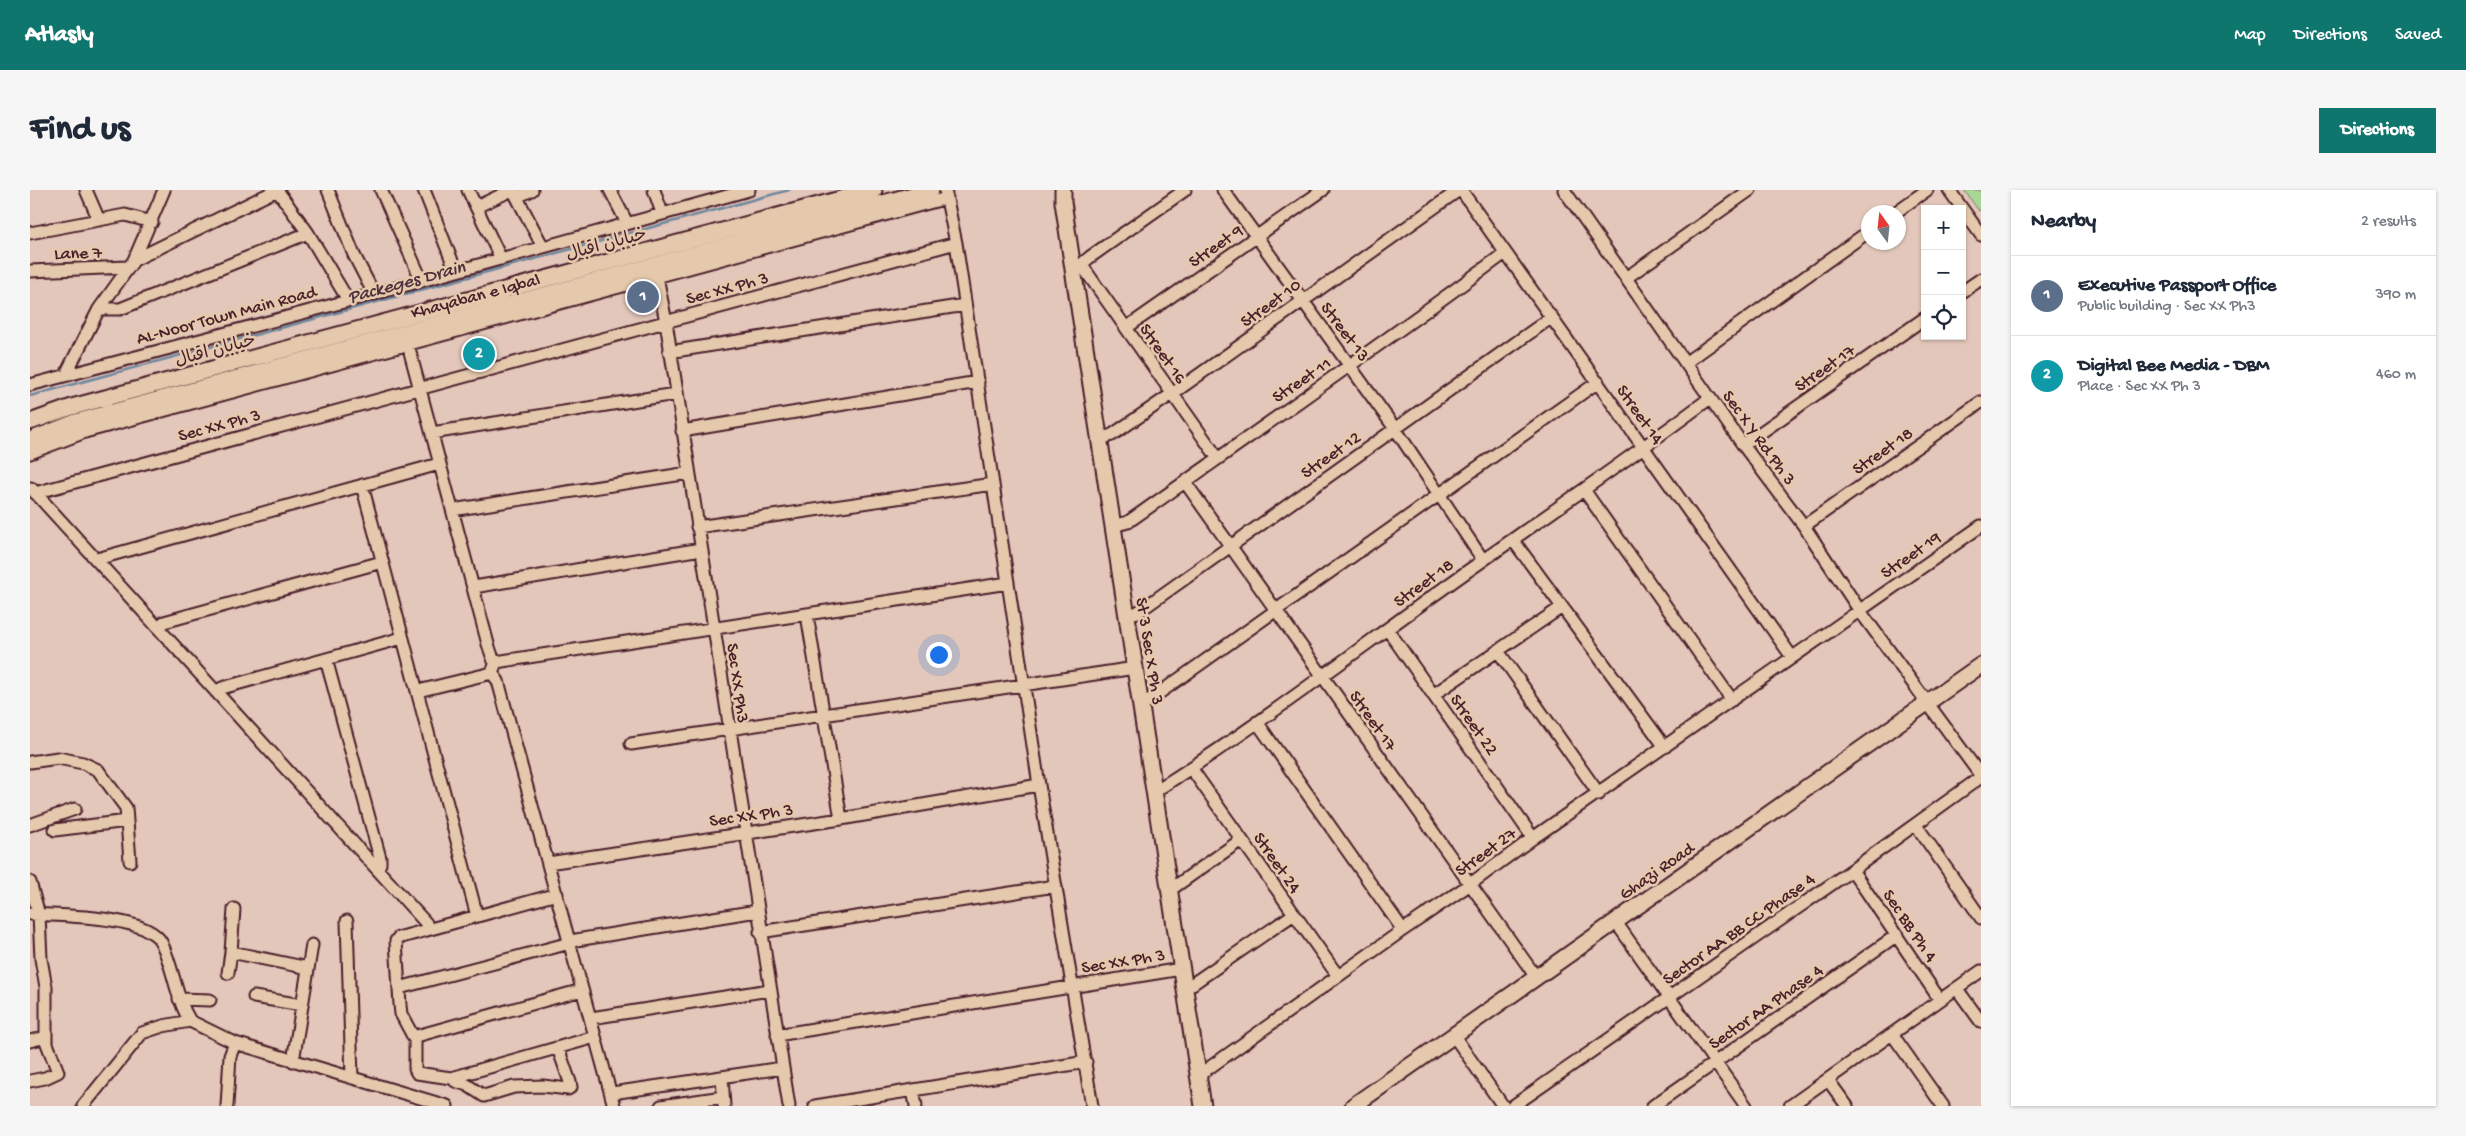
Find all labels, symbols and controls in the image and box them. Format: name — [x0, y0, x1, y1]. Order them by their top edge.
text: Atlasly — [25, 21, 94, 50]
text: Map — [2234, 25, 2266, 46]
text: Directions — [2294, 25, 2367, 46]
text: Saved — [2395, 25, 2441, 46]
button: Directions — [2319, 108, 2436, 153]
text: Find us — [30, 110, 130, 151]
north arrow — [1861, 205, 1906, 250]
map controls — [1921, 205, 1966, 340]
button: + — [1921, 205, 1966, 250]
text: Nearby — [2031, 210, 2096, 235]
text: 2 results — [2361, 213, 2416, 232]
street label: Street 9 — [1185, 221, 1248, 273]
street label: خیابان اقبال — [564, 225, 649, 266]
street label: Lane 7 — [54, 243, 103, 266]
button: − — [1921, 250, 1966, 295]
water label: Packeges Drain — [346, 256, 469, 310]
street label: Sec XX Ph 3 — [684, 268, 771, 311]
street label: Khayaban e Iqbal — [409, 270, 543, 325]
street label: Street 10 — [1237, 275, 1306, 333]
text: Executive Passport Office — [2078, 275, 2276, 298]
pin: 1 — [627, 278, 659, 316]
street label: AL-Noor Town Main Road — [134, 282, 320, 351]
text: 1 — [2044, 286, 2050, 305]
text: 390 m — [2375, 286, 2416, 305]
button: locate — [1921, 295, 1966, 340]
text: Public building · Sec XX Ph3 — [2078, 298, 2255, 317]
street label: Street 13 — [1315, 299, 1373, 366]
street label: Street 16 — [1134, 320, 1191, 389]
street label: خیابان اقبال — [173, 331, 258, 372]
pin: 2 — [463, 335, 495, 373]
street label: Street 17 — [1791, 340, 1860, 397]
street label: Street 11 — [1269, 354, 1336, 408]
text: Digital Bee Media - DBM — [2078, 355, 2269, 378]
text: 2 — [2043, 366, 2051, 385]
text: 460 m — [2376, 366, 2416, 385]
text: Place · Sec XX Ph 3 — [2078, 378, 2201, 397]
street label: Street 14 — [1611, 382, 1667, 450]
street label: Sec X Y Rd Ph 3 — [1717, 387, 1799, 490]
street label: Sec XX Ph 3 — [176, 405, 263, 448]
street label: Street 18 — [1849, 423, 1918, 481]
street label: Street 12 — [1297, 428, 1366, 484]
street label: Street 19 — [1877, 528, 1946, 584]
street label: Street 18 — [1390, 555, 1459, 613]
street label: St 3 Sec X Ph 3 — [1130, 596, 1167, 707]
street label: Sec XX Ph3 — [721, 642, 753, 725]
your location — [926, 642, 952, 668]
street label: Street 17 — [1344, 687, 1401, 756]
street label: Street 22 — [1444, 691, 1502, 760]
street label: Sec XX Ph 3 — [708, 800, 795, 833]
street label: Street 27 — [1452, 823, 1522, 882]
street label: Street 24 — [1247, 829, 1305, 898]
street label: Ghazi Road — [1616, 838, 1700, 905]
street label: Sector AA BB CC Phase 4 — [1659, 869, 1820, 991]
street label: Sec BB Ph 4 — [1877, 886, 1941, 967]
street label: Sec XX Ph 3 — [1080, 945, 1167, 979]
street label: Sector AA Phase 4 — [1705, 960, 1828, 1055]

